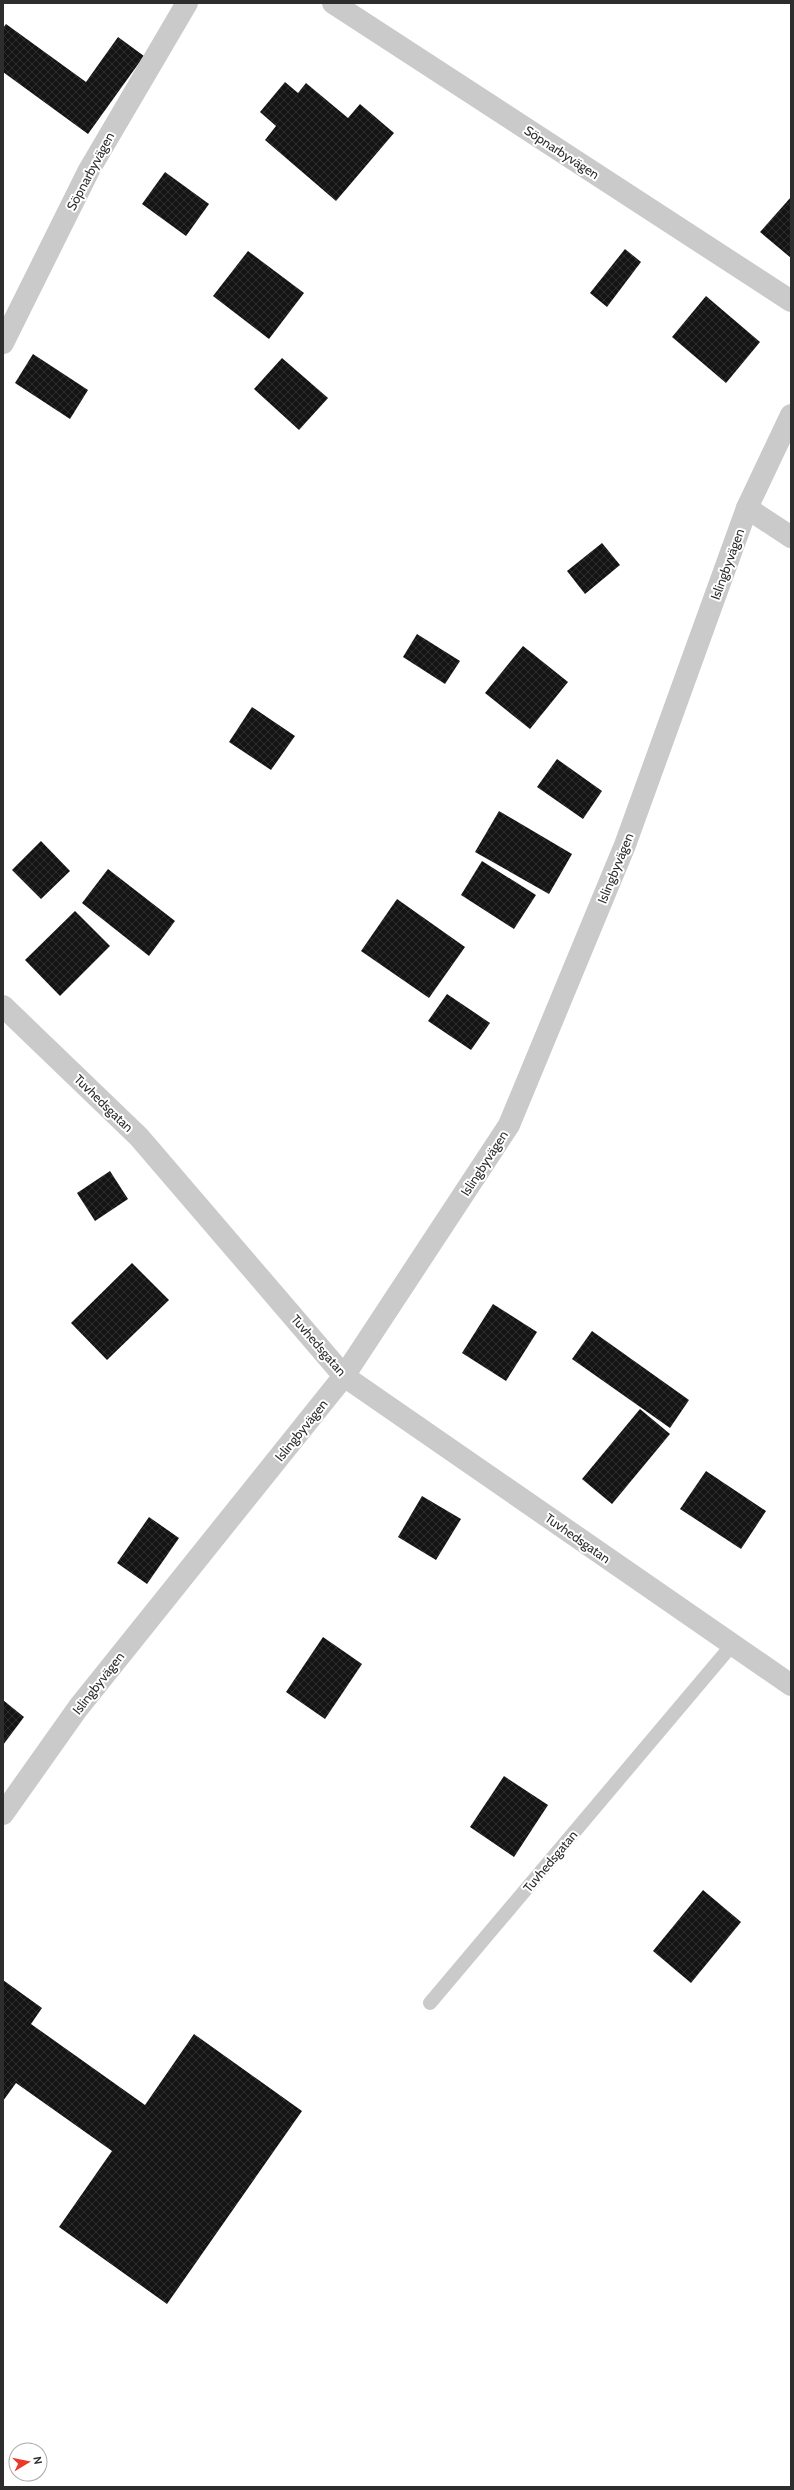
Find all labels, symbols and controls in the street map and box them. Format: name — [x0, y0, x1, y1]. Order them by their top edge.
street label: Söpnarbyvägen — [521, 122, 603, 182]
street label: Söpnarbyvägen — [63, 129, 117, 213]
street label: Islingbyvägen — [707, 526, 747, 602]
street label: Islingbyvägen — [594, 830, 636, 906]
street label: Tuvhedsgatan — [71, 1071, 137, 1135]
street label: Islingbyvägen — [457, 1127, 511, 1199]
street label: Tuvhedsgatan — [288, 1311, 350, 1379]
street label: Islingbyvägen — [271, 1396, 331, 1464]
street label: Tuvhedsgatan — [542, 1510, 614, 1566]
street label: Islingbyvägen — [69, 1649, 127, 1717]
street label: Tuvhedsgatan — [520, 1827, 580, 1895]
north arrow — [8, 2442, 48, 2482]
text: N — [30, 2455, 45, 2465]

